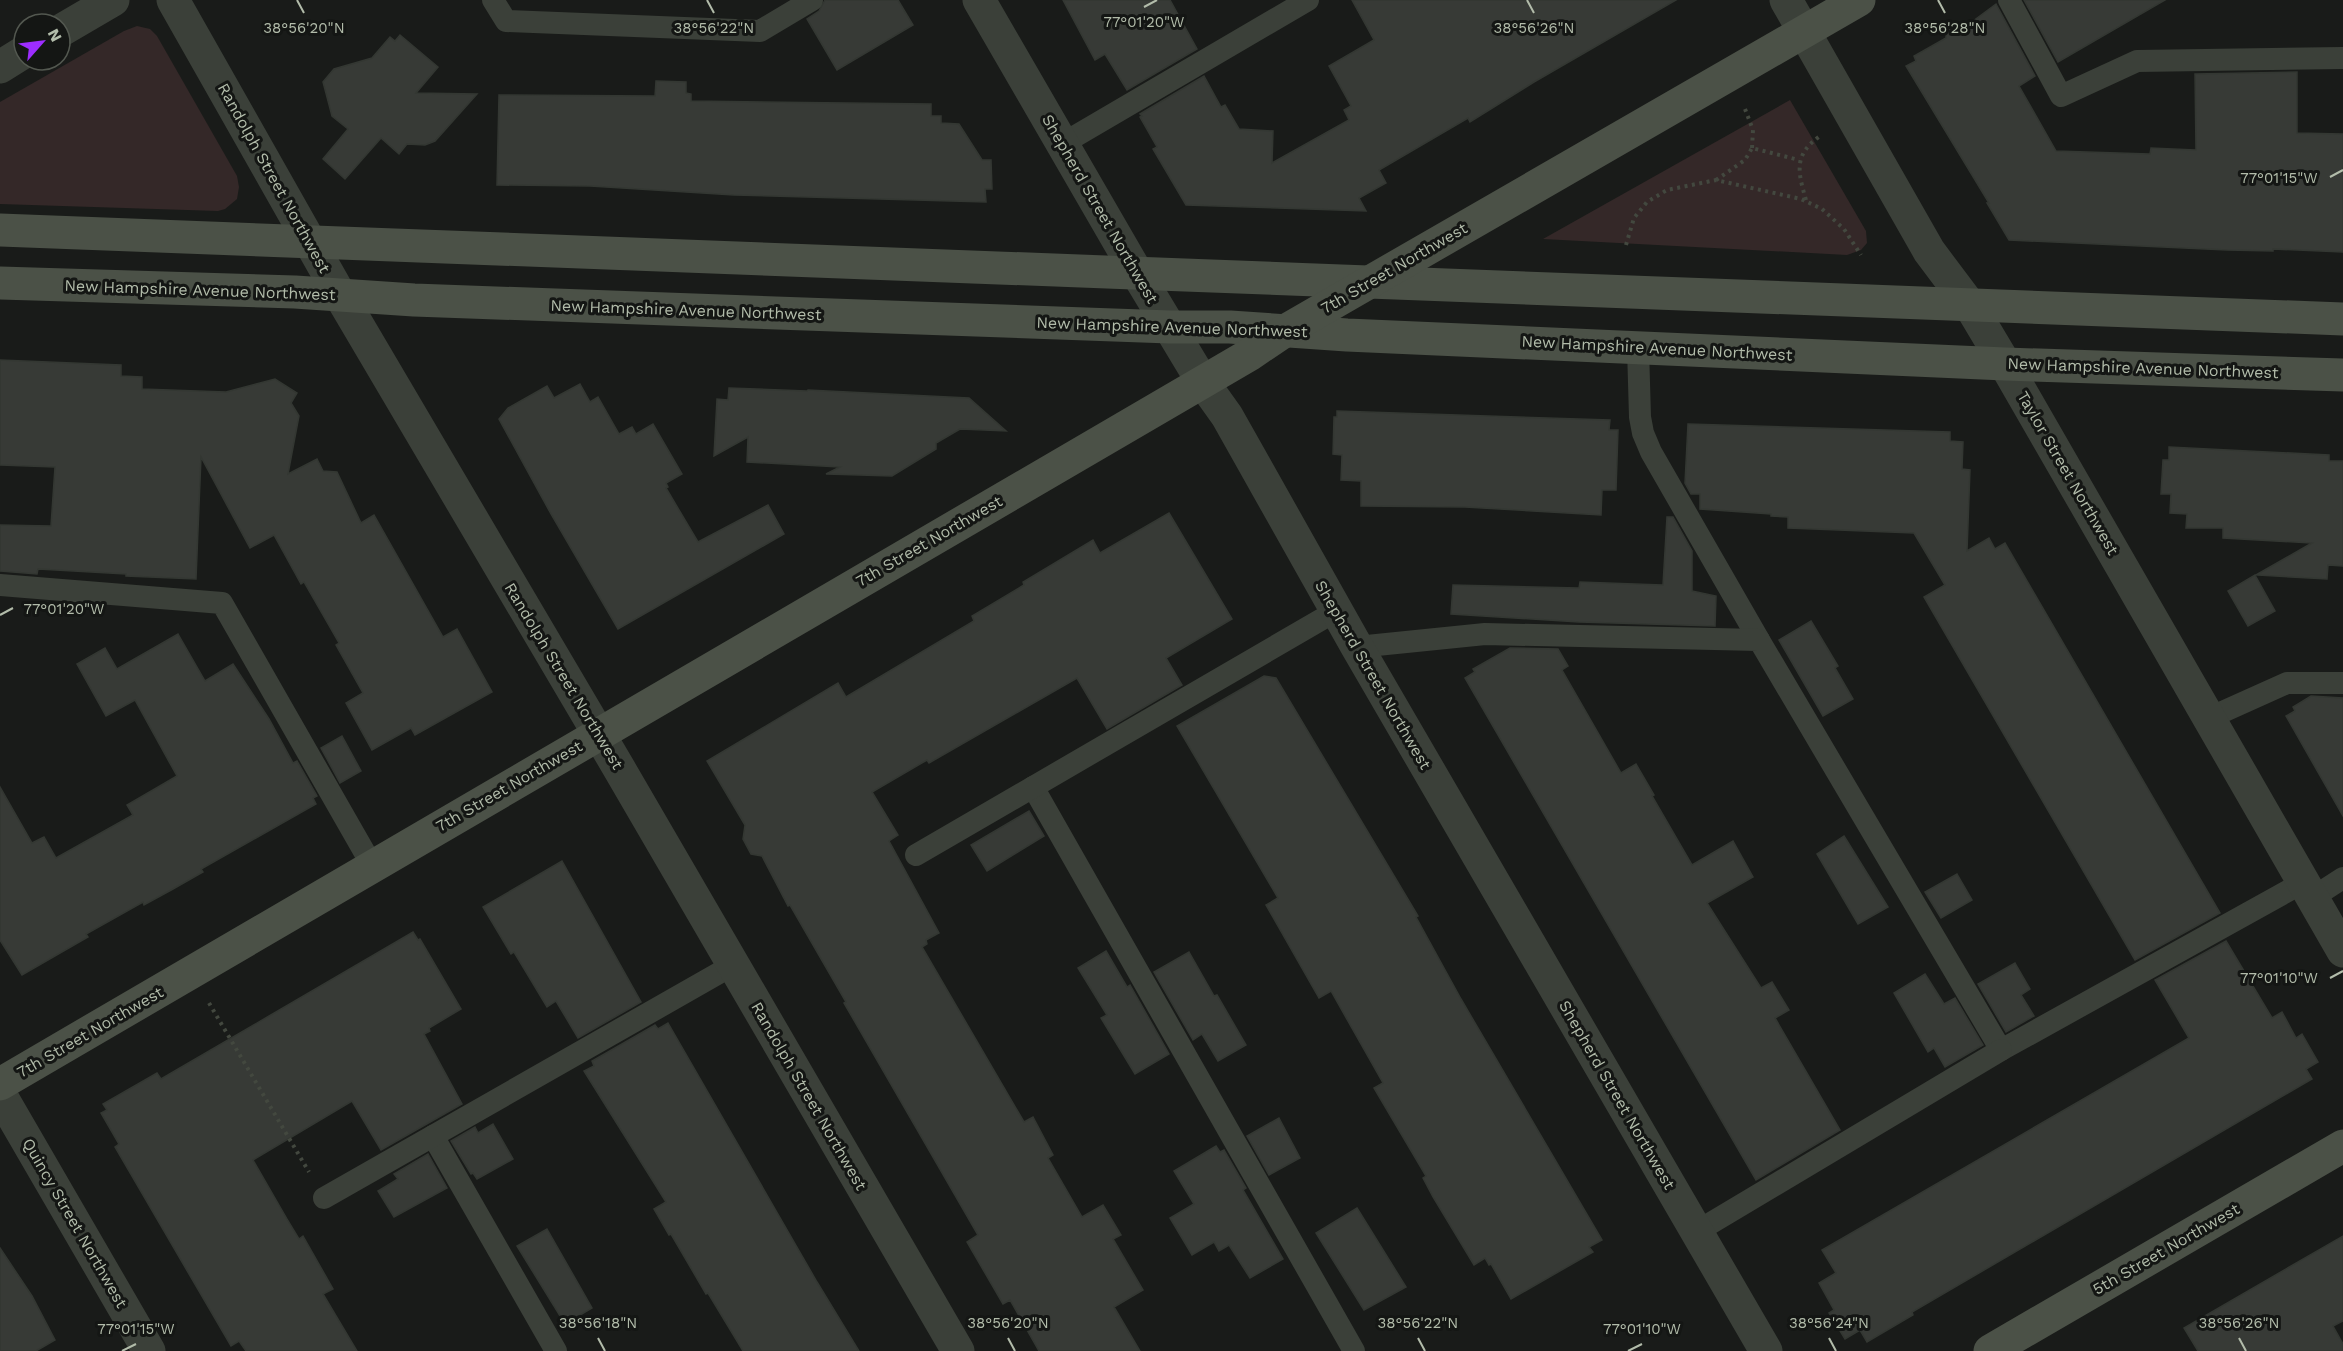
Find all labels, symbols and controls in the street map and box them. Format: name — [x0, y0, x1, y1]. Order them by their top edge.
north arrow — [12, 12, 72, 72]
text: 77°01'20"W — [1104, 13, 1184, 31]
text: 38°56'20"N — [263, 19, 345, 37]
text: 38°56'22"N — [674, 19, 754, 37]
text: 38°56'26"N — [1493, 19, 1575, 37]
text: 38°56'28"N — [1904, 19, 1986, 37]
text: N — [44, 25, 66, 45]
street label: Randolph Street Northwest — [214, 80, 334, 277]
street label: Shepherd Street Northwest — [1038, 111, 1162, 307]
text: 77°01'15"W — [2240, 169, 2318, 187]
street label: 7th Street Northwest — [1317, 218, 1471, 318]
street label: New Hampshire Avenue Northwest — [64, 276, 336, 304]
street label: New Hampshire Avenue Northwest — [550, 296, 822, 324]
street label: New Hampshire Avenue Northwest — [1036, 313, 1308, 341]
street label: New Hampshire Avenue Northwest — [1521, 331, 1793, 365]
street label: New Hampshire Avenue Northwest — [2007, 354, 2279, 382]
street label: Taylor Street Northwest — [2013, 388, 2123, 558]
street label: 7th Street Northwest — [852, 491, 1006, 591]
street label: Shepherd Street Northwest — [1311, 577, 1435, 773]
street label: Randolph Street Northwest — [501, 579, 627, 773]
text: 77°01'20"W — [24, 600, 104, 618]
street label: 7th Street Northwest — [432, 736, 586, 836]
text: 77°01'10"W — [2240, 969, 2318, 987]
street label: 7th Street Northwest — [13, 982, 167, 1082]
street label: Shepherd Street Northwest — [1555, 997, 1679, 1193]
street label: Randolph Street Northwest — [747, 998, 871, 1194]
street label: Quincy Street Northwest — [19, 1135, 132, 1311]
street label: 5th Street Northwest — [2089, 1199, 2243, 1299]
text: 38°56'18"N — [559, 1314, 637, 1332]
text: 38°56'20"N — [967, 1314, 1049, 1332]
text: 38°56'22"N — [1378, 1314, 1458, 1332]
text: 38°56'24"N — [1789, 1314, 1869, 1332]
text: 38°56'26"N — [2198, 1314, 2280, 1332]
text: 77°01'15"W — [97, 1320, 175, 1338]
text: 77°01'10"W — [1603, 1320, 1681, 1338]

